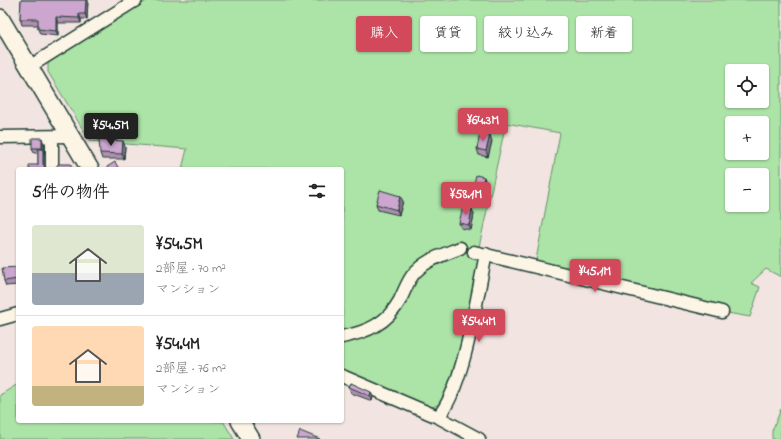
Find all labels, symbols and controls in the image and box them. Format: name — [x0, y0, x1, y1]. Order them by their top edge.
chip: 購入 — [356, 16, 412, 52]
chip: 賃貸 — [420, 16, 476, 52]
chip: 絞り込み — [484, 16, 568, 52]
chip: 新着 — [576, 16, 632, 52]
map controls — [725, 64, 769, 212]
button: locate — [725, 64, 769, 108]
pin: ¥64.3M — [450, 108, 516, 142]
text: ¥64.3M — [467, 111, 499, 130]
pin: ¥54.5M — [78, 113, 144, 147]
text: ¥54.5M — [93, 116, 129, 135]
button: + — [725, 116, 769, 160]
button: − — [725, 168, 769, 212]
text: 5件の物件 — [32, 180, 110, 205]
icon: filters — [306, 180, 328, 202]
pin: ¥58.1M — [433, 182, 499, 216]
text: ¥58.1M — [450, 185, 482, 204]
text: ¥54.5M — [156, 232, 203, 257]
icon: home — [64, 241, 112, 289]
text: 2部屋 · 70 m² — [156, 259, 226, 278]
pin: ¥45.1M — [562, 259, 628, 293]
text: ¥45.1M — [579, 262, 611, 281]
text: マンション — [156, 280, 220, 299]
pin: ¥54.4M — [446, 309, 512, 343]
text: ¥54.4M — [462, 312, 496, 331]
text: ¥54.4M — [156, 332, 200, 357]
icon: home — [64, 342, 112, 390]
text: 2部屋 · 76 m² — [156, 359, 226, 378]
text: マンション — [156, 380, 220, 399]

